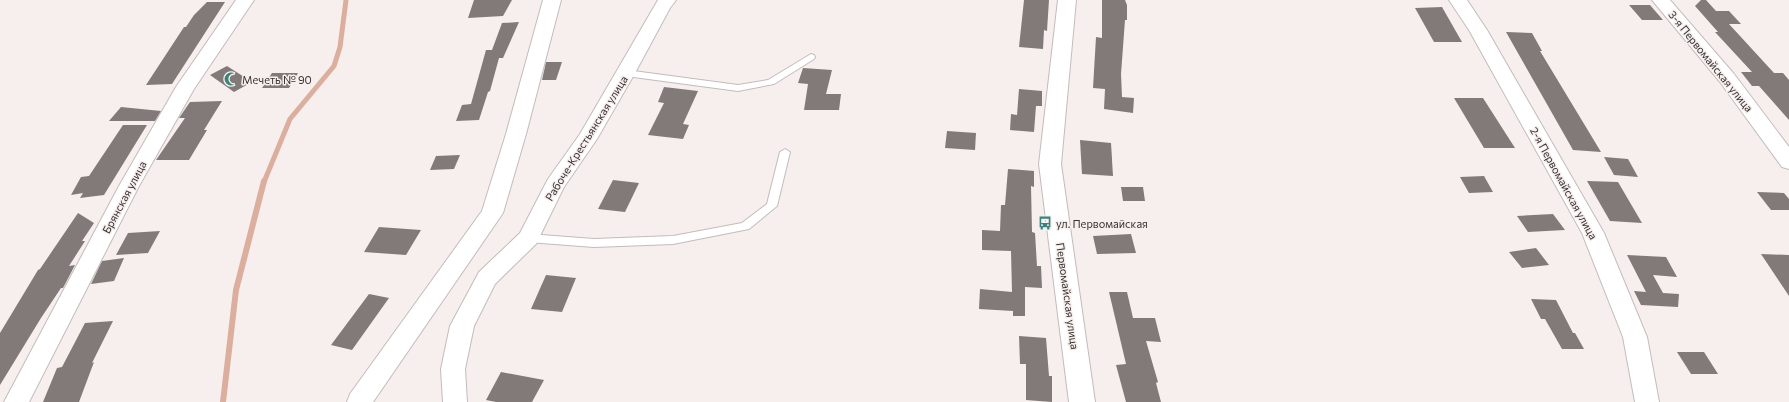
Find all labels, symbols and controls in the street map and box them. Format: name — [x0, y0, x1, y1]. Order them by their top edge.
street label: 3-я Первомайская улица — [1666, 8, 1756, 114]
mosque icon: Мечеть № 90 — [223, 71, 239, 87]
place label: Мечеть № 90 — [242, 73, 312, 86]
street label: Рабоче-Крестьянская улица — [542, 73, 630, 203]
street label: 2-я Первомайская улица — [1528, 125, 1600, 241]
street label: Брянская улица — [99, 158, 149, 236]
bus stop icon: ул. Первомайская — [1037, 215, 1053, 231]
place label: ул. Первомайская — [1056, 217, 1148, 230]
street label: Первомайская улица — [1054, 242, 1082, 350]

